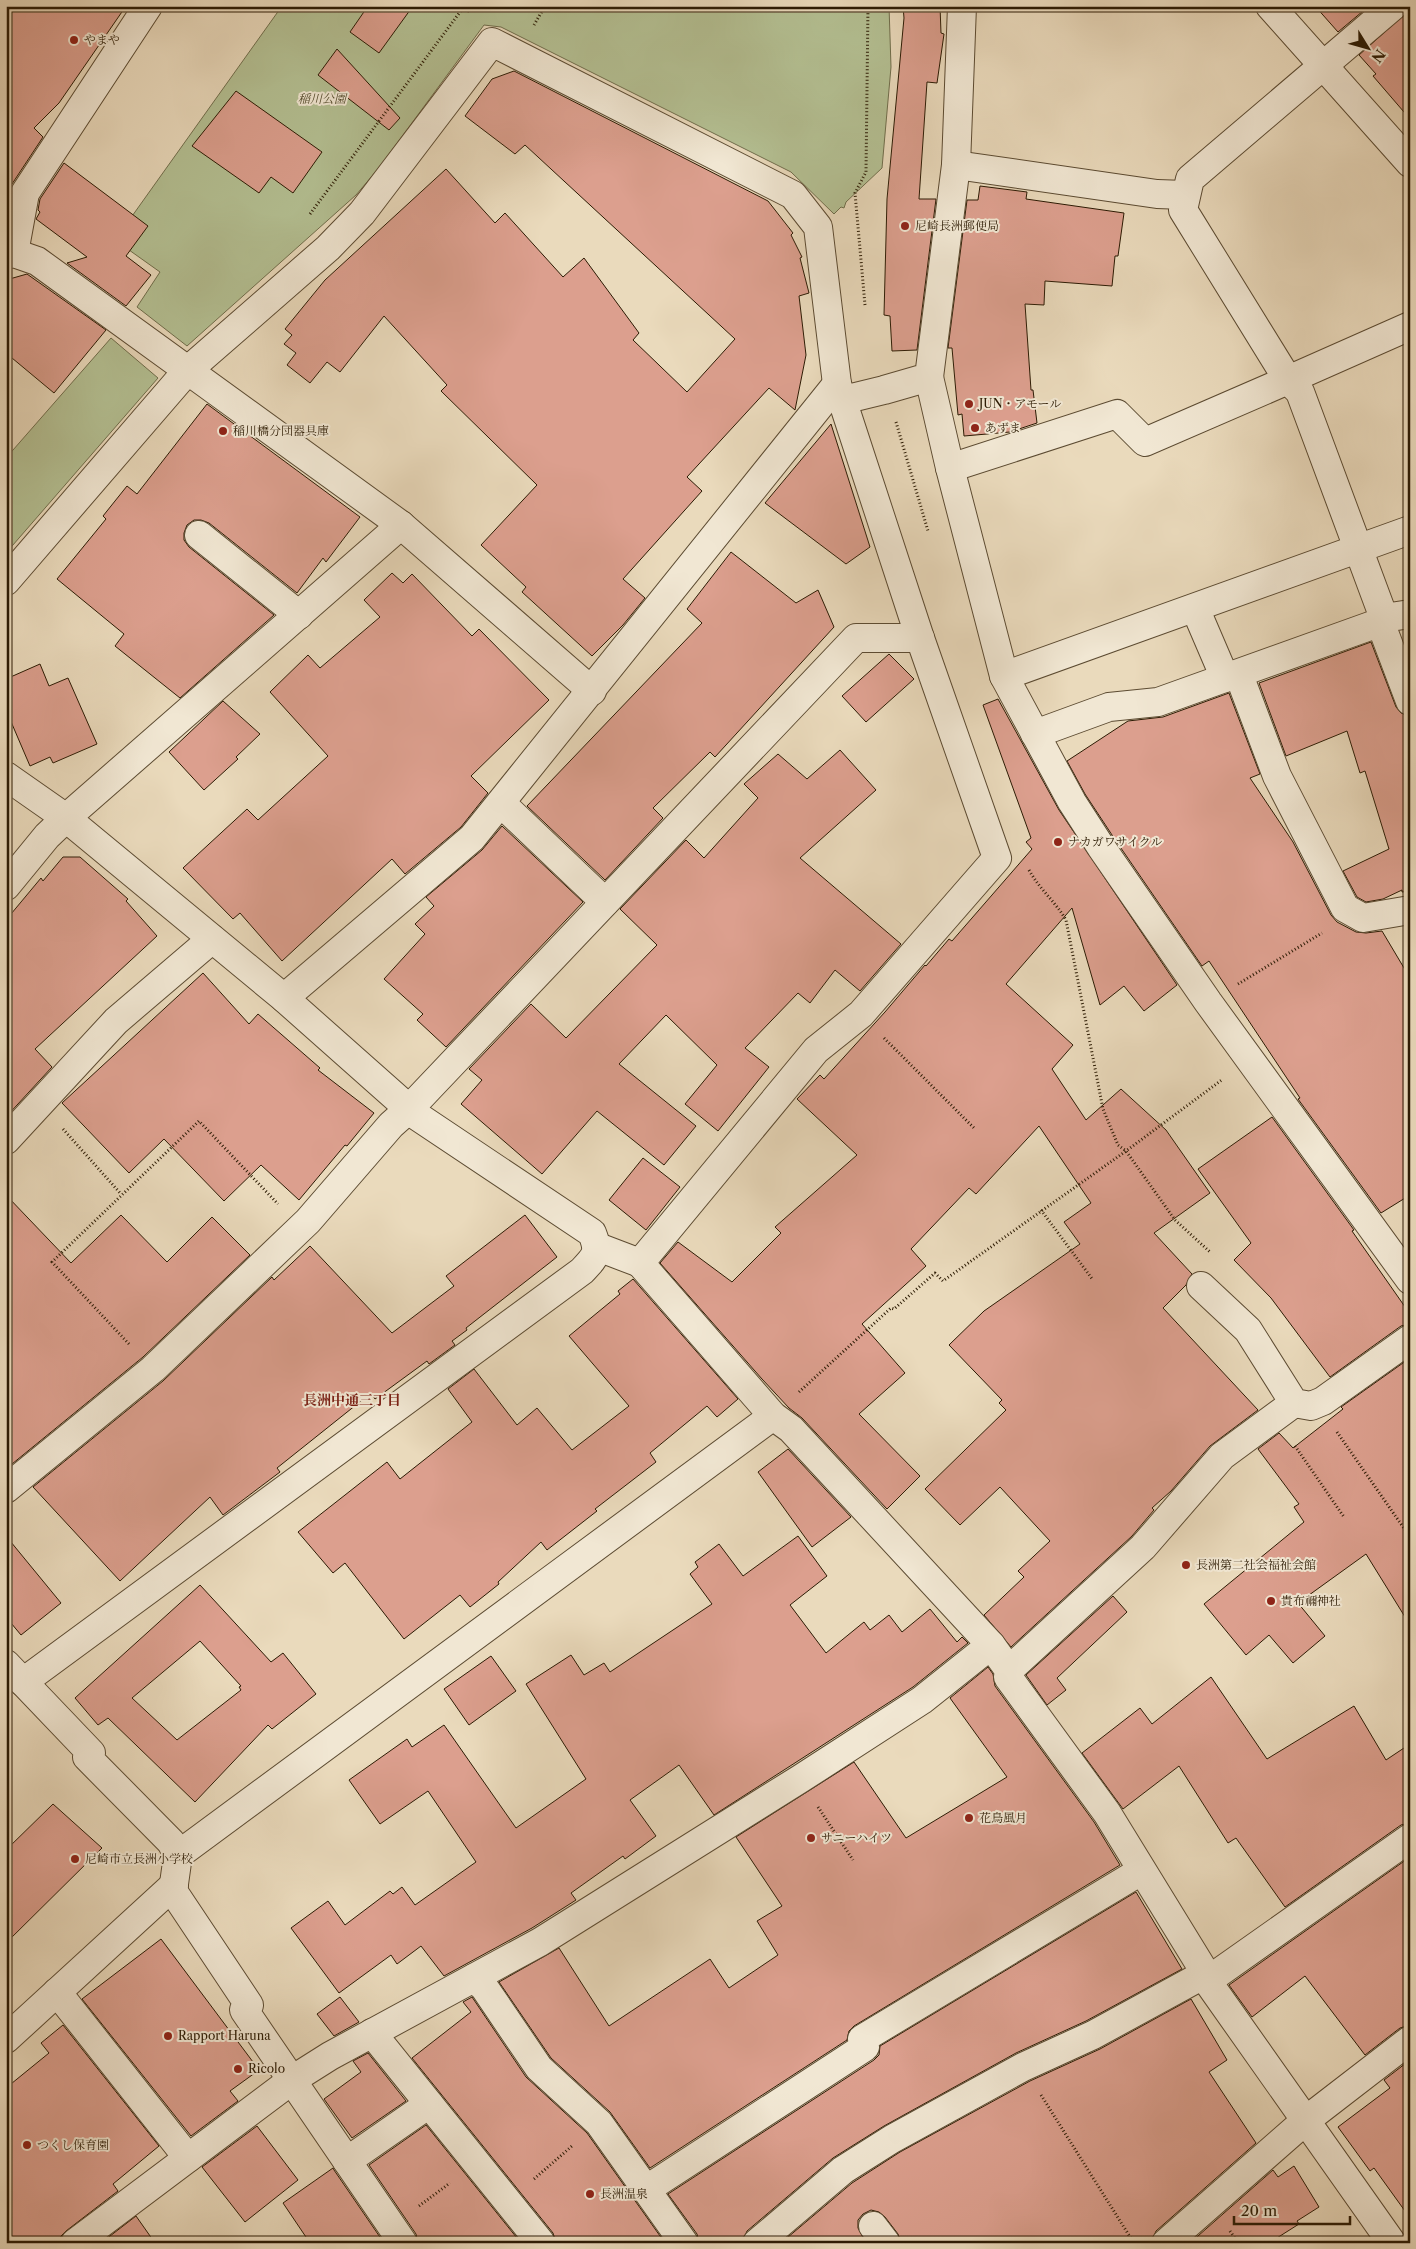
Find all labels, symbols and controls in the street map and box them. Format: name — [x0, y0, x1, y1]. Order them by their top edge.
north arrow — [1344, 22, 1394, 72]
place label: やまや — [84, 32, 120, 47]
marker: やまや — [68, 34, 80, 46]
text: N — [1368, 46, 1389, 66]
park label: 稲川公園 — [298, 91, 348, 106]
place label: 尼崎長洲郵便局 — [915, 218, 999, 233]
marker: 尼崎長洲郵便局 — [899, 220, 911, 232]
place label: JUN・アモール — [977, 396, 1061, 411]
marker: JUN・アモール — [963, 398, 975, 410]
place label: あずま — [985, 420, 1021, 435]
marker: あずま — [969, 422, 981, 434]
place label: 稲川橋分団器具庫 — [233, 423, 329, 438]
marker: 稲川橋分団器具庫 — [217, 425, 229, 437]
place label: ナカガワサイクル — [1068, 834, 1162, 849]
marker: ナカガワサイクル — [1052, 836, 1064, 848]
district label: 長洲中通三丁目 — [303, 1391, 401, 1409]
place label: 長洲第二社会福祉会館 — [1196, 1557, 1316, 1572]
marker: 長洲第二社会福祉会館 — [1180, 1559, 1192, 1571]
place label: 貴布禰神社 — [1281, 1593, 1341, 1608]
marker: 貴布禰神社 — [1265, 1595, 1277, 1607]
place label: 花鳥風月 — [979, 1810, 1027, 1825]
marker: 花鳥風月 — [963, 1812, 975, 1824]
place label: サニーハイツ — [821, 1830, 892, 1845]
marker: サニーハイツ — [805, 1832, 817, 1844]
place label: 尼崎市立長洲小学校 — [85, 1851, 193, 1866]
marker: 尼崎市立長洲小学校 — [69, 1853, 81, 1865]
place label: Rapport Haruna — [178, 2028, 271, 2043]
marker: Rapport Haruna — [162, 2030, 174, 2042]
place label: Ricolo — [248, 2061, 285, 2076]
marker: Ricolo — [232, 2063, 244, 2075]
place label: つくし保育園 — [37, 2137, 109, 2152]
marker: つくし保育園 — [21, 2139, 33, 2151]
place label: 長洲温泉 — [600, 2186, 648, 2201]
marker: 長洲温泉 — [584, 2188, 596, 2200]
scale bar — [1234, 2194, 1350, 2226]
text: 20 m — [1241, 2201, 1277, 2220]

